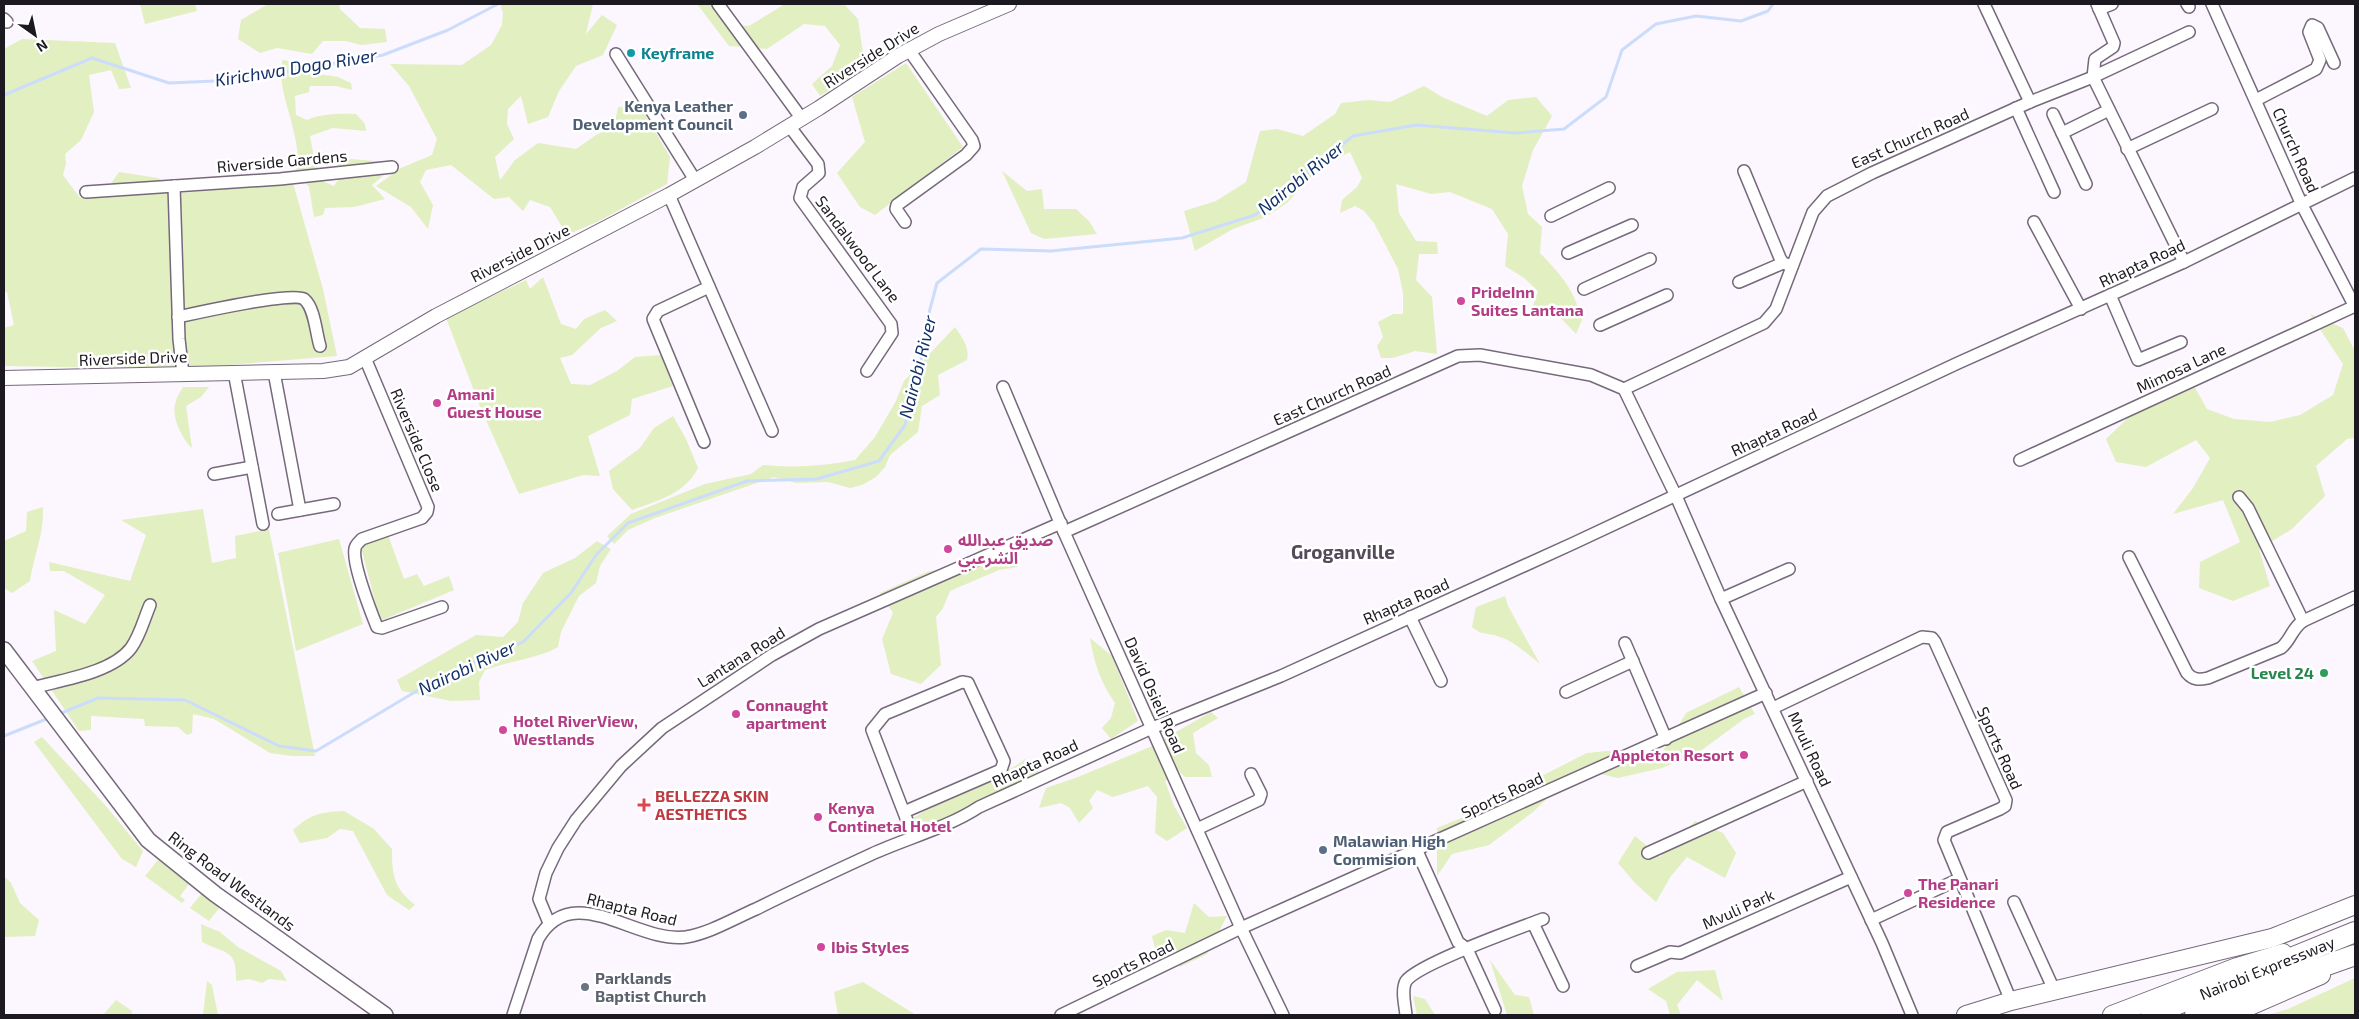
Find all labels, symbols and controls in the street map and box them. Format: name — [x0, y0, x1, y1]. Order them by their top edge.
north arrow — [10, 10, 60, 60]
street label: Riverside Drive — [820, 18, 922, 91]
text: N — [33, 36, 51, 56]
water label: Kirichwa Dogo River — [213, 43, 379, 91]
place label: Keyframe — [641, 43, 714, 63]
marker: Keyframe — [625, 47, 637, 59]
place label: Kenya Leather Development Council — [572, 96, 734, 133]
street label: East Church Road — [1848, 103, 1972, 172]
street label: Church Road — [2269, 104, 2324, 195]
marker: Kenya Leather Development Council — [737, 109, 749, 121]
water label: Nairobi River — [1253, 135, 1349, 219]
street label: Riverside Gardens — [216, 145, 348, 176]
street label: Sandalwood Lane — [812, 192, 905, 306]
street label: Riverside Drive — [467, 219, 572, 286]
street label: Rhapta Road — [2096, 234, 2188, 291]
place label: PrideInn Suites Lantana — [1471, 282, 1584, 319]
marker: PrideInn Suites Lantana — [1455, 295, 1467, 307]
water label: Nairobi River — [894, 312, 941, 420]
street label: Mimosa Lane — [2133, 339, 2229, 397]
street label: Riverside Drive — [78, 346, 188, 369]
street label: East Church Road — [1270, 360, 1394, 429]
place label: Amani Guest House — [447, 384, 542, 421]
street label: Riverside Close — [387, 385, 448, 494]
marker: Amani Guest House — [431, 397, 443, 409]
street label: Rhapta Road — [1728, 403, 1820, 460]
place label: صديق عبدالله الشرعبي — [958, 530, 1053, 572]
district label: Groganville — [1291, 540, 1395, 563]
marker: صديق عبدالله الشرعبي — [942, 543, 954, 555]
street label: Rhapta Road — [1360, 573, 1452, 628]
street label: Lantana Road — [693, 622, 788, 691]
street label: David Osieli Road — [1121, 634, 1190, 756]
water label: Nairobi River — [414, 635, 520, 699]
place label: Level 24 — [2251, 663, 2314, 682]
marker: Level 24 — [2318, 667, 2330, 679]
place label: Connaught apartment — [746, 695, 829, 732]
street label: Sports Road — [1974, 704, 2027, 792]
marker: Connaught apartment — [730, 708, 742, 720]
street label: Mvuli Road — [1785, 708, 1836, 789]
place label: Hotel RiverView, Westlands — [513, 711, 638, 748]
marker: Hotel RiverView, Westlands — [497, 724, 509, 736]
street label: Rhapta Road — [989, 734, 1081, 791]
place label: Appleton Resort — [1610, 745, 1734, 764]
marker: Appleton Resort — [1738, 749, 1750, 761]
street label: Sports Road — [1458, 767, 1546, 822]
place label: BELLEZZA SKIN AESTHETICS — [655, 786, 769, 823]
marker: BELLEZZA SKIN AESTHETICS — [637, 798, 651, 812]
place label: Kenya Continetal Hotel — [828, 798, 952, 835]
marker: Kenya Continetal Hotel — [812, 811, 824, 823]
street label: Ring Road Westlands — [165, 827, 299, 934]
place label: Malawian High Commision — [1333, 831, 1446, 868]
marker: Malawian High Commision — [1317, 844, 1329, 856]
place label: The Panari Residence — [1918, 874, 1999, 911]
street label: Mvuli Park — [1699, 884, 1777, 933]
marker: The Panari Residence — [1902, 887, 1914, 899]
street label: Rhapta Road — [585, 888, 679, 929]
street label: Nairobi Expressway — [2196, 932, 2338, 1003]
street label: Sports Road — [1089, 935, 1177, 990]
place label: Ibis Styles — [831, 937, 909, 957]
marker: Ibis Styles — [815, 941, 827, 953]
place label: Parklands Baptist Church — [595, 968, 706, 1005]
marker: Parklands Baptist Church — [579, 981, 591, 993]

